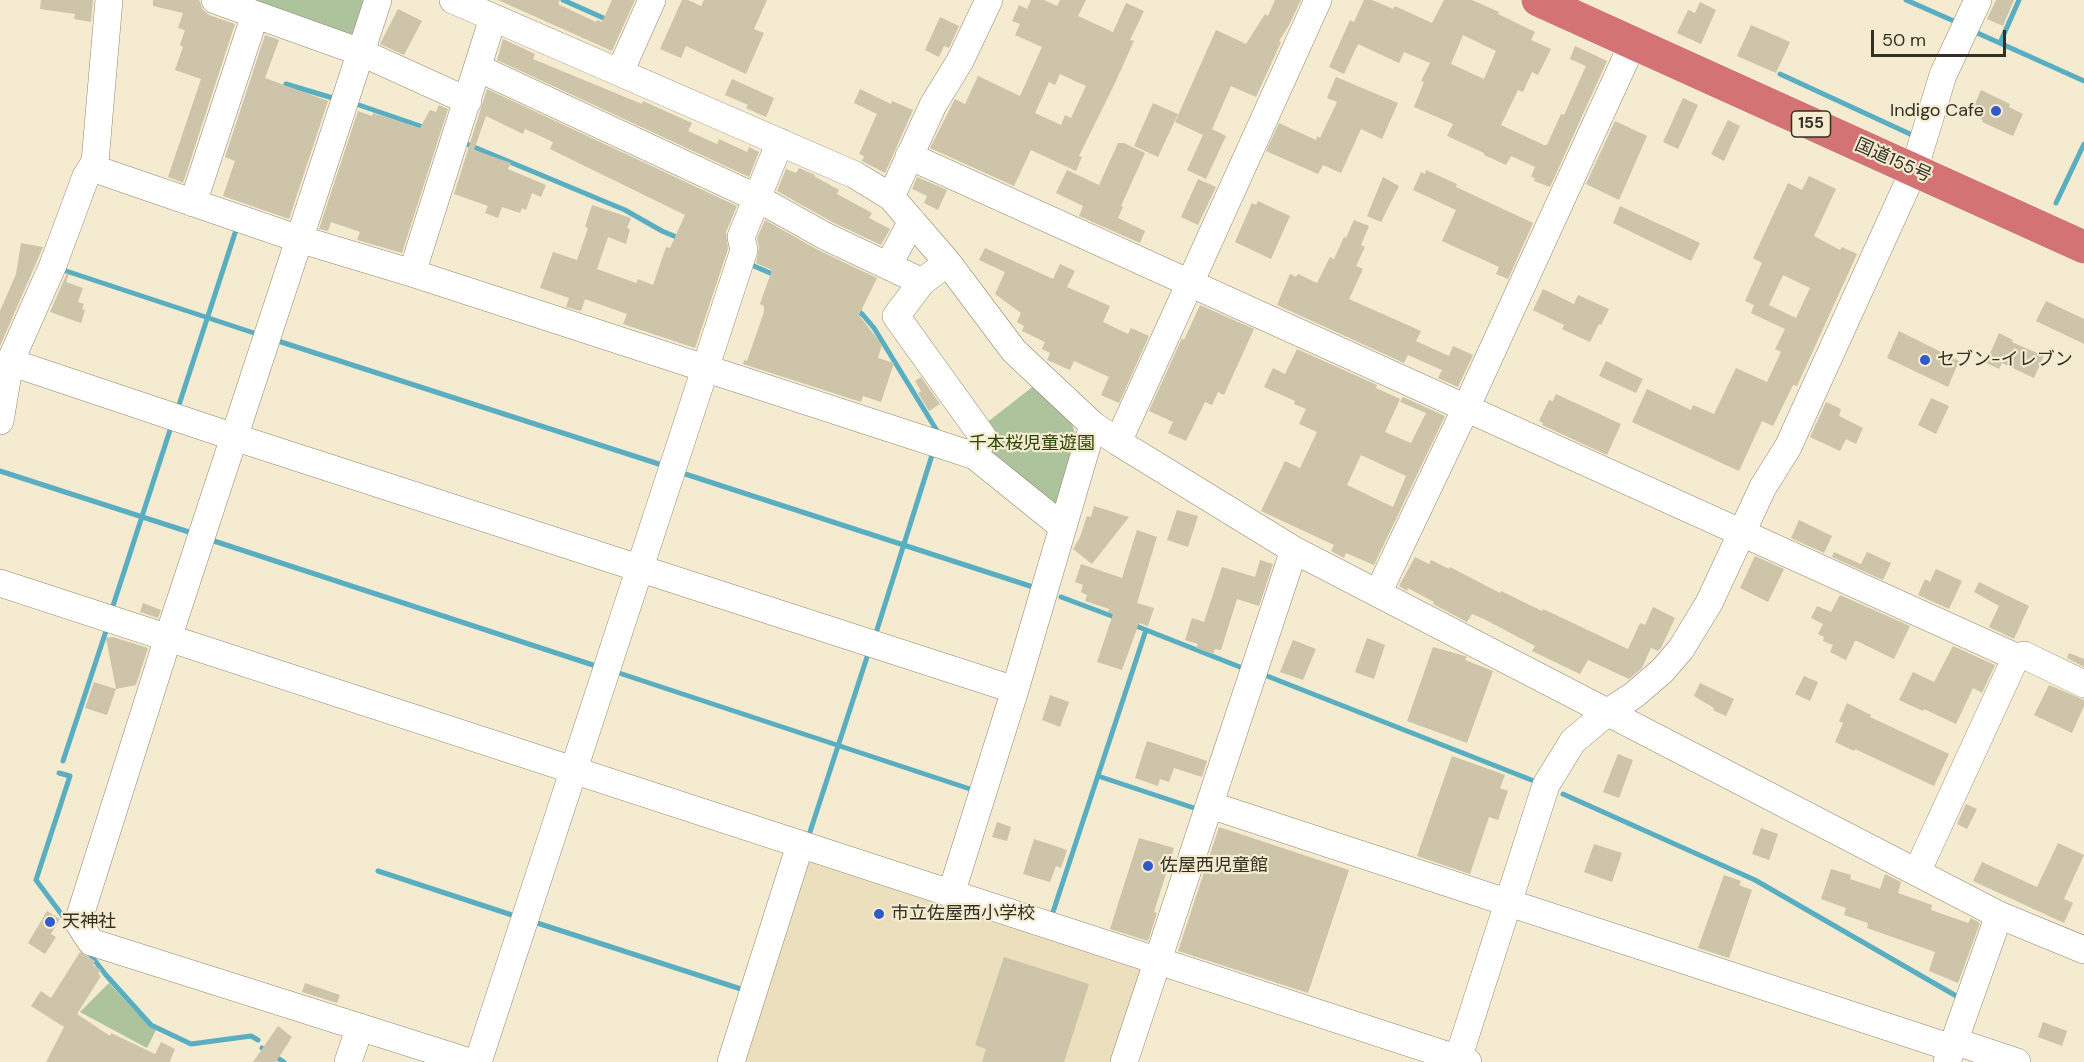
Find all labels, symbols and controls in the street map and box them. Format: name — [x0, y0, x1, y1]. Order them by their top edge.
scale bar — [1874, 18, 2009, 56]
text: 50 m — [1882, 28, 1926, 52]
place label: Indigo Cafe — [1890, 100, 1984, 122]
marker: Indigo Cafe — [1989, 104, 2003, 118]
road number: 155 — [1792, 111, 1830, 137]
street label: 国道155号 — [1851, 135, 1935, 187]
place label: セブン-イレブン — [1937, 349, 2073, 371]
marker: セブン-イレブン — [1918, 353, 1932, 367]
park label: 千本桜児童遊園 — [969, 433, 1095, 455]
place label: 佐屋西児童館 — [1160, 855, 1268, 877]
marker: 佐屋西児童館 — [1141, 859, 1155, 873]
place label: 市立佐屋西小学校 — [891, 903, 1035, 925]
marker: 市立佐屋西小学校 — [872, 907, 886, 921]
place label: 天神社 — [62, 911, 116, 933]
marker: 天神社 — [43, 915, 57, 929]

